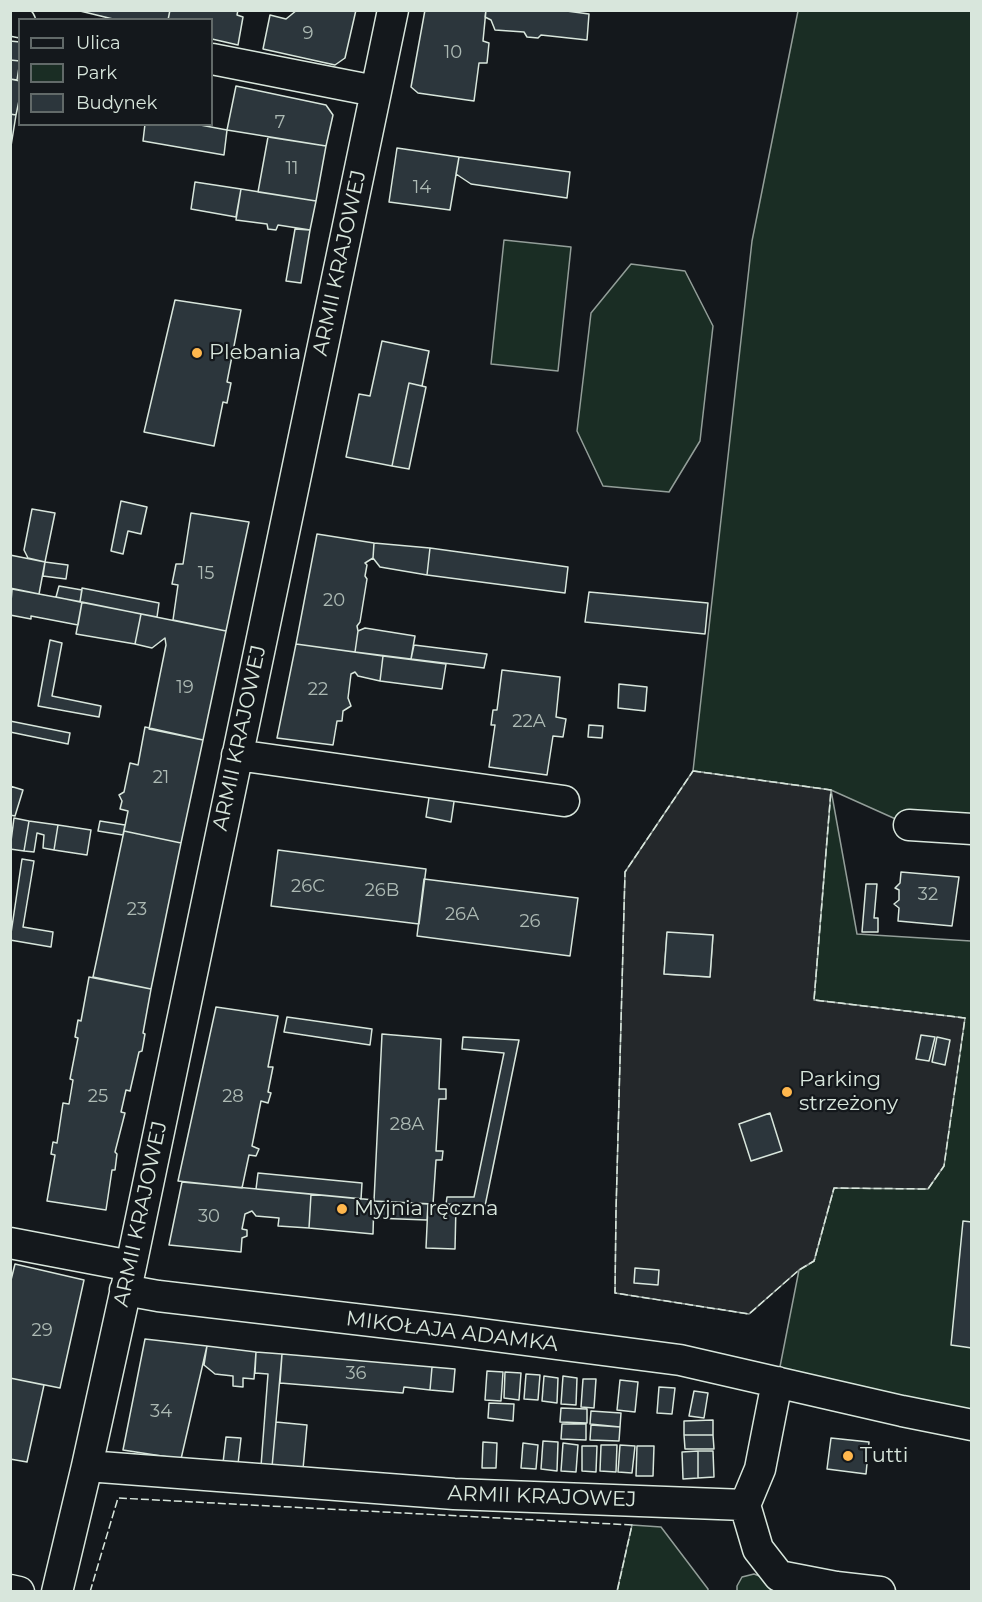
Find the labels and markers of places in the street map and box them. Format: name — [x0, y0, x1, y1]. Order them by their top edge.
place label: Plebania — [209, 340, 301, 366]
marker: Plebania — [190, 346, 204, 360]
place label: Parking strzeżony — [799, 1067, 898, 1117]
marker: Parking strzeżony — [780, 1085, 794, 1099]
place label: Myjnia ręczna — [354, 1196, 498, 1222]
marker: Myjnia ręczna — [335, 1202, 349, 1216]
place label: Tutti — [860, 1443, 908, 1469]
marker: Tutti — [841, 1449, 855, 1463]

